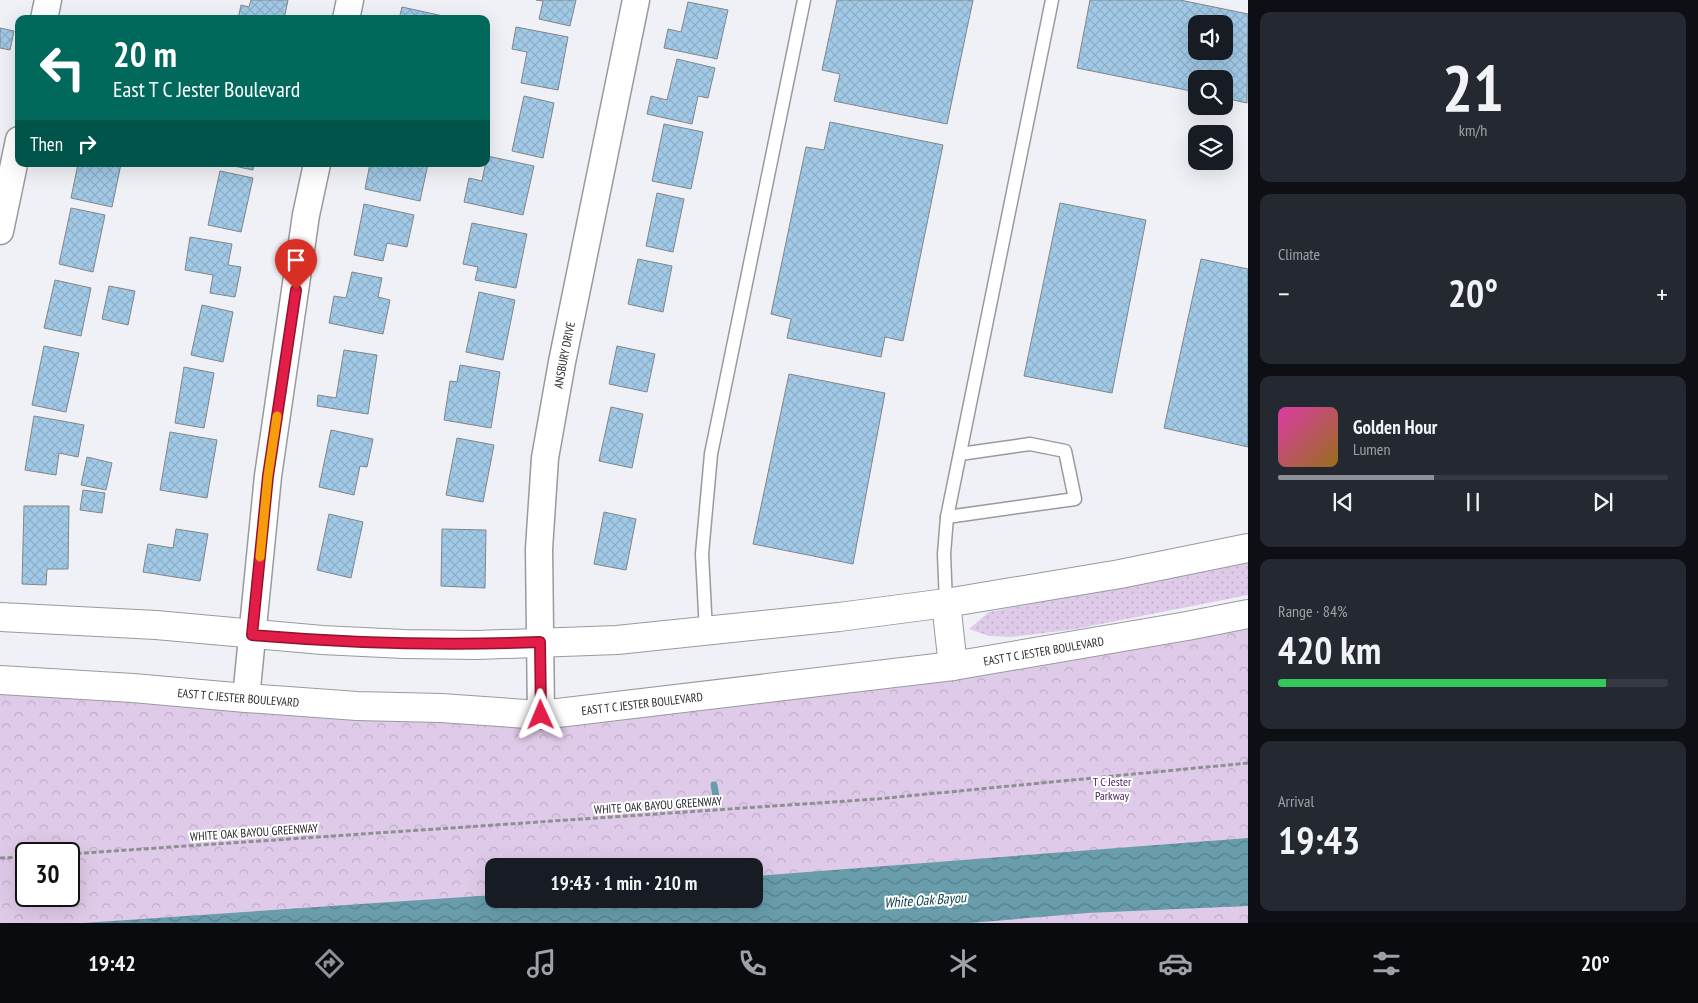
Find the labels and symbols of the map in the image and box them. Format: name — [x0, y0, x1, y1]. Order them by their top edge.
pin — [275, 239, 317, 290]
street label: ANSBURY DRIVE — [550, 320, 578, 390]
street label: EAST T C JESTER BOULEVARD — [982, 633, 1105, 668]
street label: EAST T C JESTER BOULEVARD — [177, 684, 300, 709]
position arrow — [514, 688, 566, 740]
street label: EAST T C JESTER BOULEVARD — [581, 688, 703, 718]
park label: T C Jester Parkway — [1093, 774, 1132, 803]
street label: WHITE OAK BAYOU GREENWAY — [594, 793, 723, 817]
street label: WHITE OAK BAYOU GREENWAY — [190, 820, 319, 844]
speed limit sign: 30 — [15, 842, 80, 907]
water label: White Oak Bayou — [883, 888, 967, 912]

